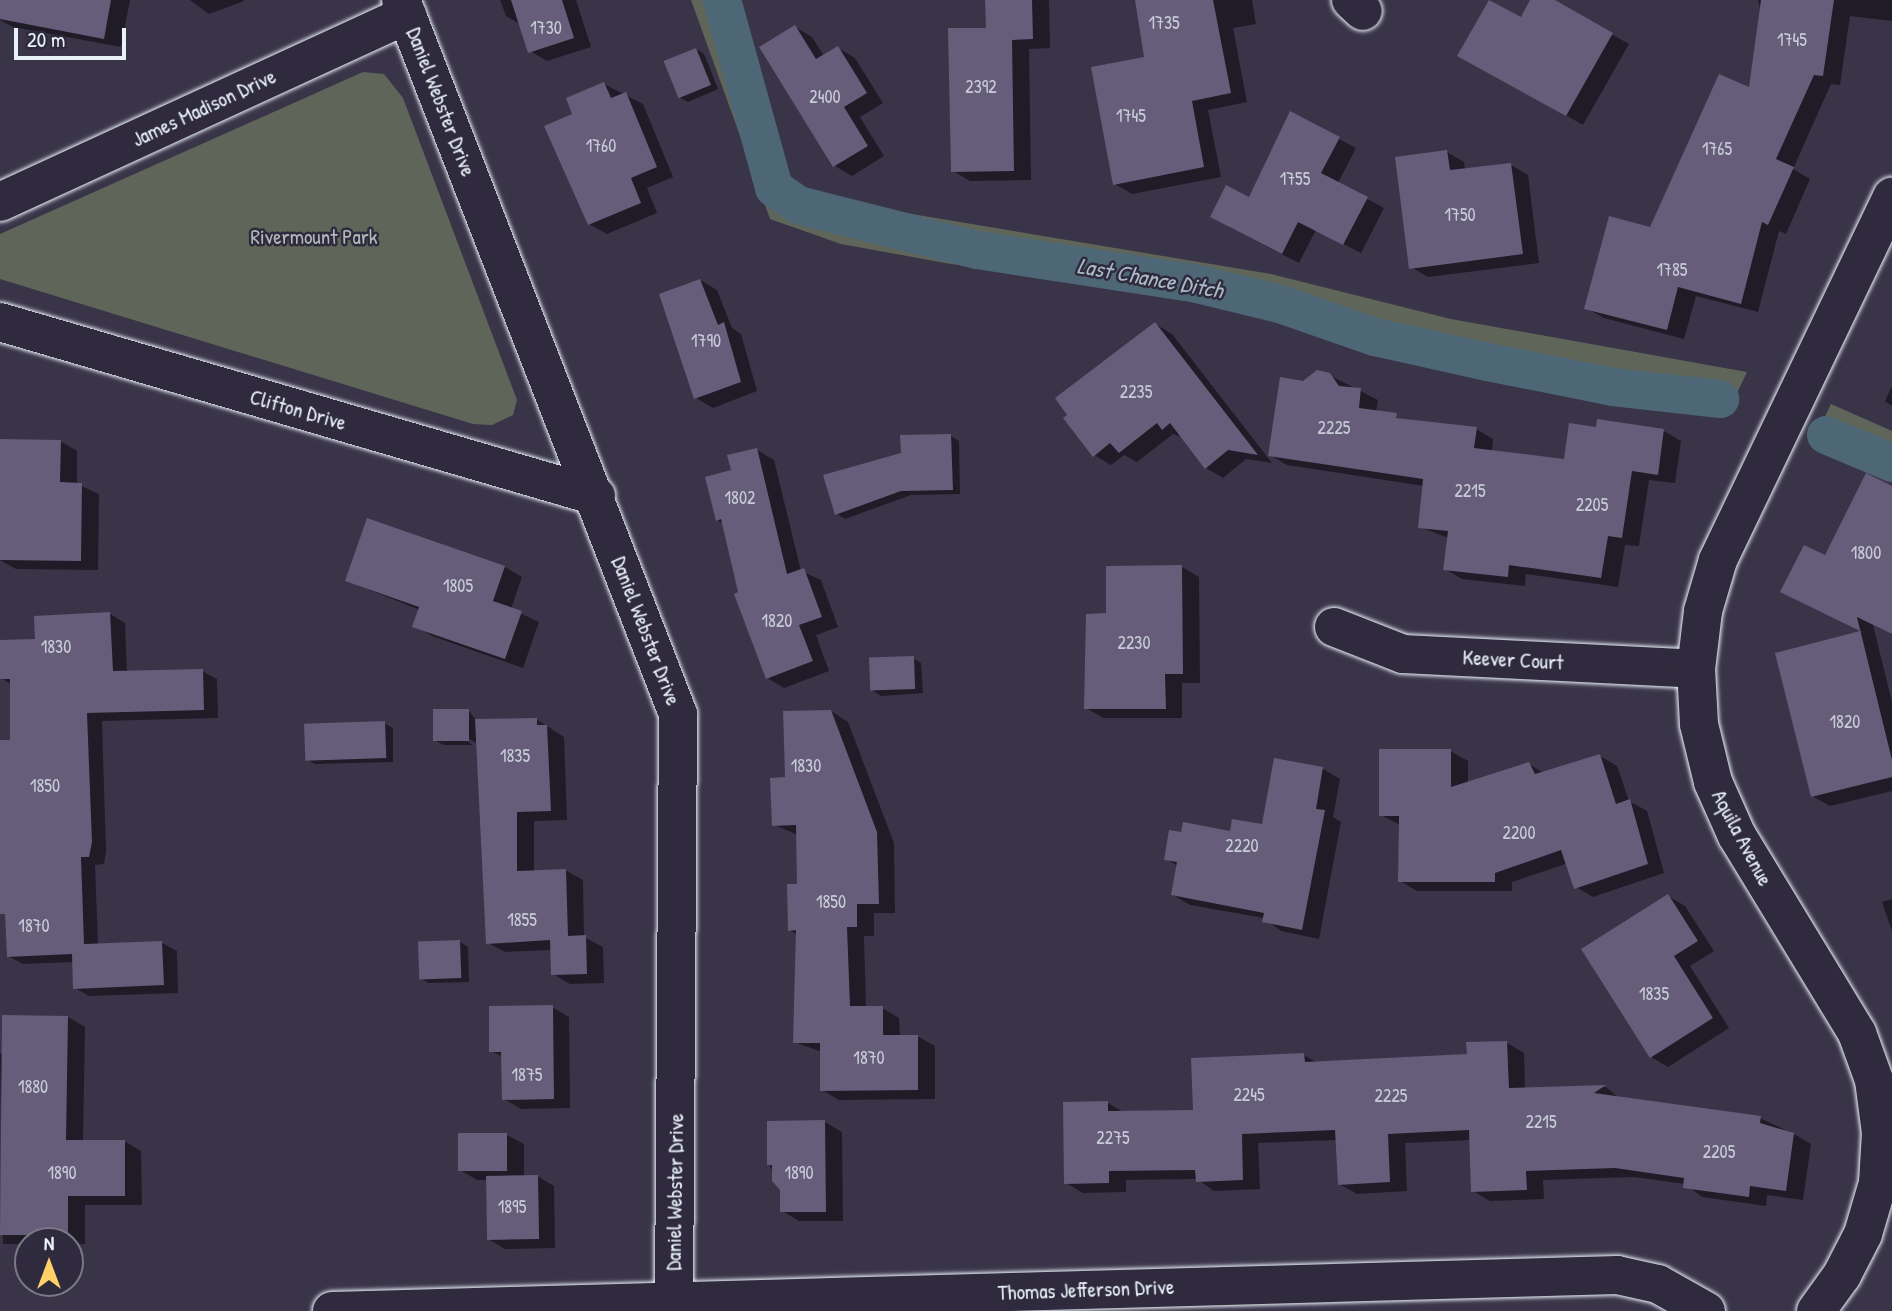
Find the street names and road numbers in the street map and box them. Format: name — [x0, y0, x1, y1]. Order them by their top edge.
street label: Daniel Webster Drive — [401, 24, 481, 180]
street label: James Madison Drive — [128, 64, 280, 152]
street label: Clifton Drive — [247, 384, 349, 436]
street label: Daniel Webster Drive — [606, 553, 686, 709]
street label: Keever Court — [1462, 645, 1564, 675]
street label: Aquila Avenue — [1706, 786, 1778, 890]
street label: Daniel Webster Drive — [661, 1113, 689, 1271]
street label: Thomas Jefferson Drive — [997, 1274, 1175, 1306]

